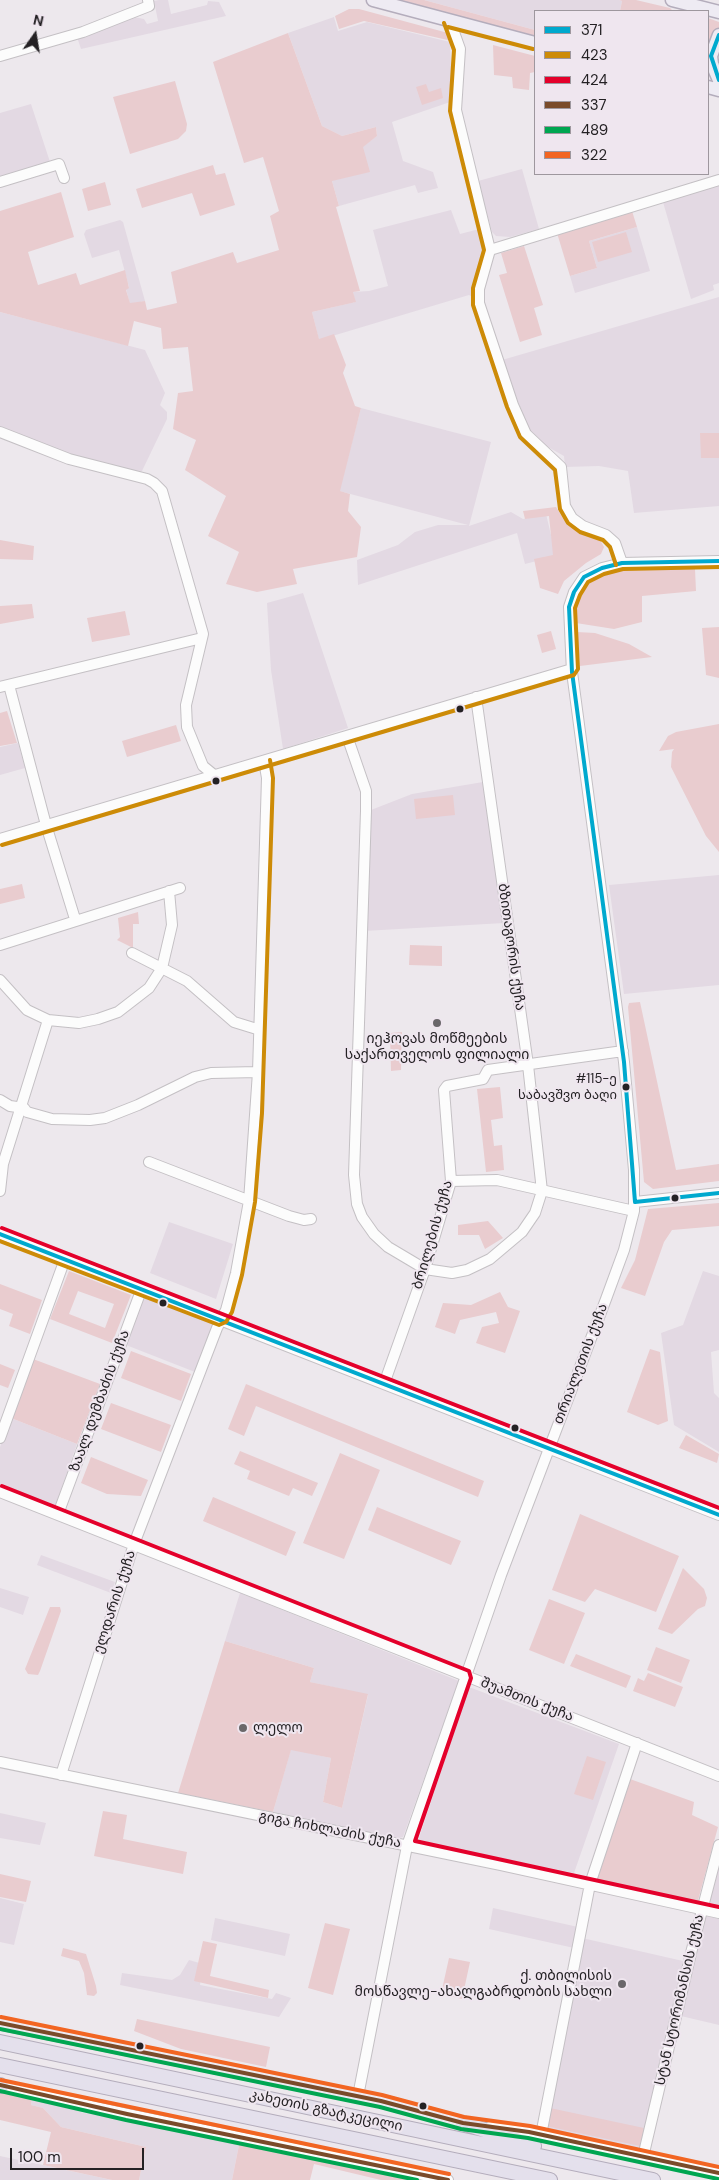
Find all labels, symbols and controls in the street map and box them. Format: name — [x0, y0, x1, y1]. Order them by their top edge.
north arrow — [10, 10, 60, 60]
text: N — [31, 10, 45, 30]
legend — [534, 10, 709, 175]
text: 371 — [581, 20, 602, 40]
text: 423 — [581, 45, 608, 65]
text: 424 — [581, 70, 608, 90]
text: 337 — [581, 95, 607, 115]
text: 489 — [581, 120, 608, 140]
text: 322 — [581, 145, 607, 165]
unlabelled marker — [455, 704, 465, 714]
unlabelled marker — [211, 776, 221, 786]
street label: ბზითაგორის ქუჩა — [494, 882, 528, 1012]
marker: იეჰოვას მოწმეების საქართველოს ფილიალი — [431, 1017, 443, 1029]
place label: იეჰოვას მოწმეების საქართველოს ფილიალი — [345, 1031, 529, 1064]
place label: #115-ე საბავშვო ბაღი — [518, 1072, 617, 1103]
marker: #115-ე საბავშვო ბაღი — [621, 1082, 631, 1092]
street label: ბრილების ქუჩა — [409, 1179, 457, 1291]
unlabelled marker — [670, 1193, 680, 1203]
unlabelled marker — [158, 1298, 168, 1308]
street label: თრიალეთის ქუჩა — [550, 1301, 612, 1427]
street label: ზაალ დუმბაძის ქუჩა — [67, 1328, 133, 1474]
unlabelled marker — [510, 1423, 520, 1433]
street label: ელდარის ქუჩა — [90, 1548, 140, 1656]
street label: შუამთის ქუჩა — [478, 1675, 576, 1725]
place label: ლელო — [253, 1720, 303, 1736]
marker: ლელო — [237, 1722, 249, 1734]
street label: გიგა ჩიხლაძის ქუჩა — [257, 1808, 403, 1852]
street label: სტან სტორიმანსის ქუჩა — [652, 1913, 708, 2087]
place label: ქ. თბილისის მოსწავლე-ახალგაბრდობის სახლი — [355, 1968, 612, 2000]
marker: ქ. თბილისის მოსწავლე-ახალგაბრდობის სახლი — [616, 1978, 628, 1990]
unlabelled marker — [135, 2041, 145, 2051]
street label: კახეთის გზატკეცილი — [248, 2087, 404, 2135]
unlabelled marker — [418, 2101, 428, 2111]
scale bar — [12, 2138, 146, 2170]
text: 100 m — [18, 2147, 61, 2167]

